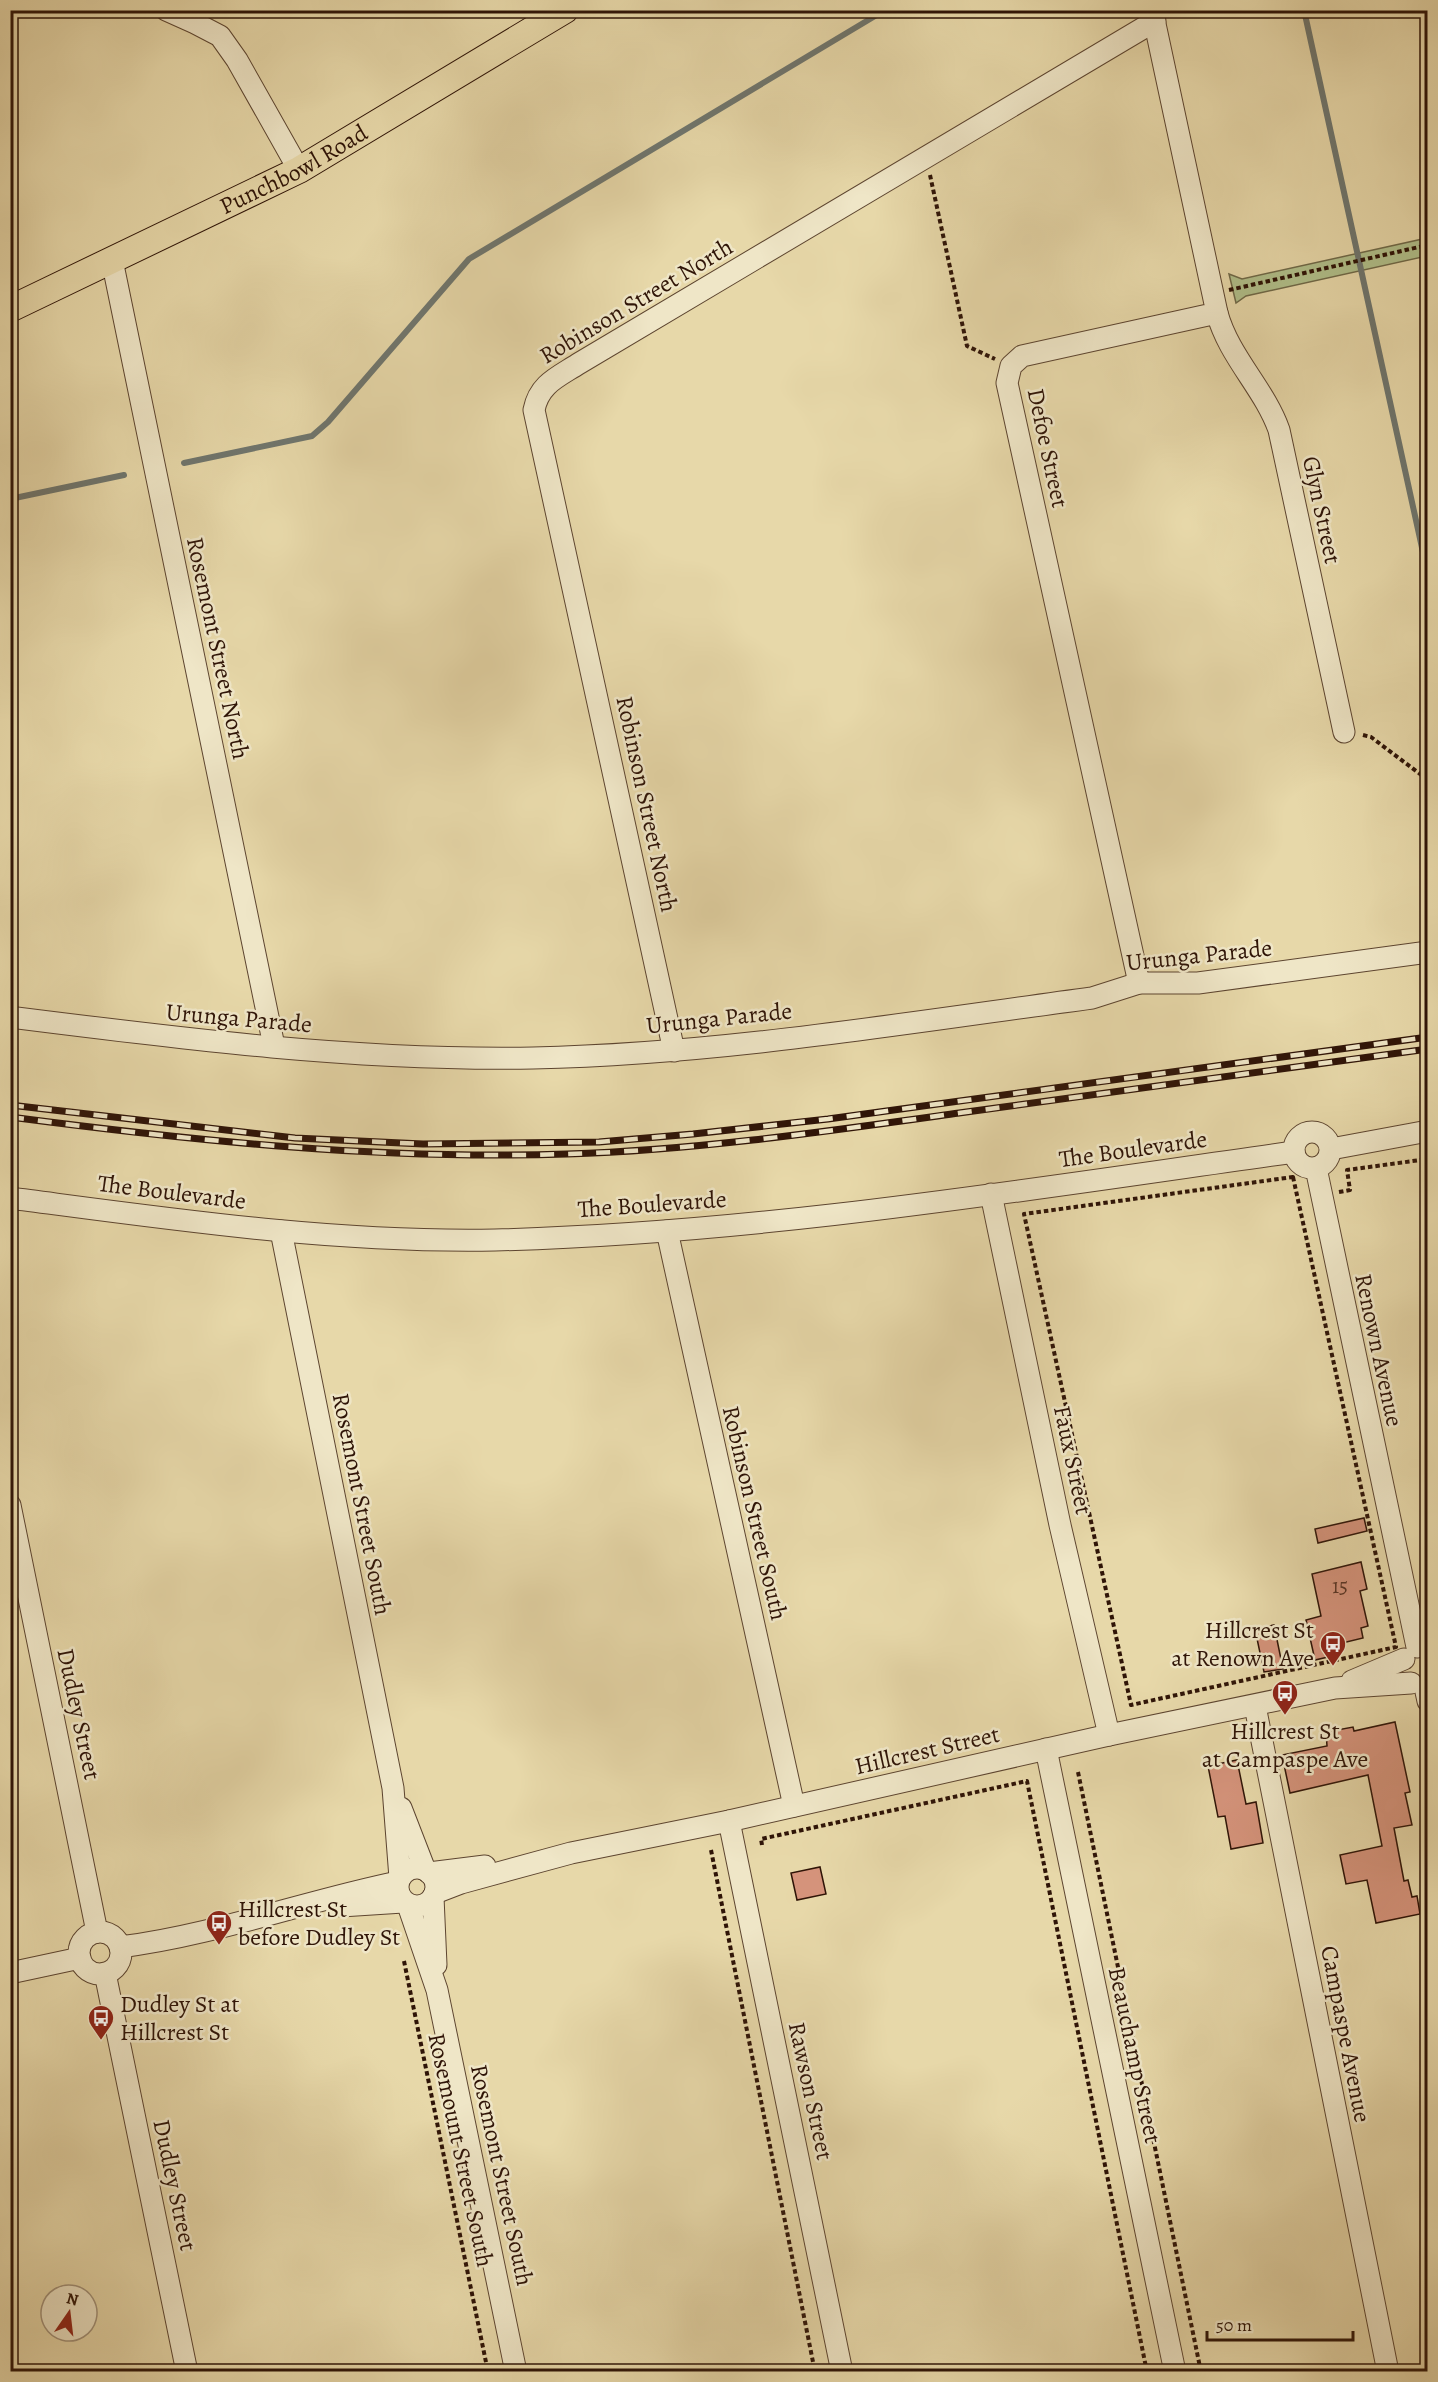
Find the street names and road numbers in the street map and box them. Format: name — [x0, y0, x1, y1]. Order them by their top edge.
street label: Punchbowl Road — [214, 116, 373, 222]
street label: Robinson Street North — [533, 231, 739, 371]
street label: Defoe Street — [1020, 385, 1076, 511]
street label: Glyn Street — [1295, 453, 1349, 567]
street label: Rosemont Street North — [179, 534, 257, 762]
street label: Robinson Street North — [608, 693, 686, 915]
street label: Urunga Parade — [1124, 931, 1274, 979]
street label: Urunga Parade — [644, 994, 794, 1042]
street label: Urunga Parade — [165, 996, 313, 1040]
street label: The Boulevarde — [1057, 1123, 1209, 1175]
street label: The Boulevarde — [96, 1167, 248, 1217]
street label: The Boulevarde — [577, 1183, 727, 1225]
street label: Renown Avenue — [1347, 1271, 1411, 1429]
street label: Rosemont Street South — [325, 1390, 399, 1618]
street label: Robinson Street South — [715, 1403, 795, 1624]
street label: Faux Street — [1046, 1403, 1100, 1517]
street label: Dudley Street — [49, 1645, 109, 1783]
street label: Hillcrest Street — [852, 1718, 1003, 1782]
street label: Campaspe Avenue — [1313, 1943, 1379, 2125]
street label: Beauchamp Street — [1101, 1964, 1169, 2146]
street label: Rawson Street — [781, 2019, 841, 2163]
street label: Rosemount Street South — [421, 2030, 502, 2270]
street label: Rosemont Street South — [463, 2061, 541, 2289]
street label: Dudley Street — [145, 2116, 205, 2254]

